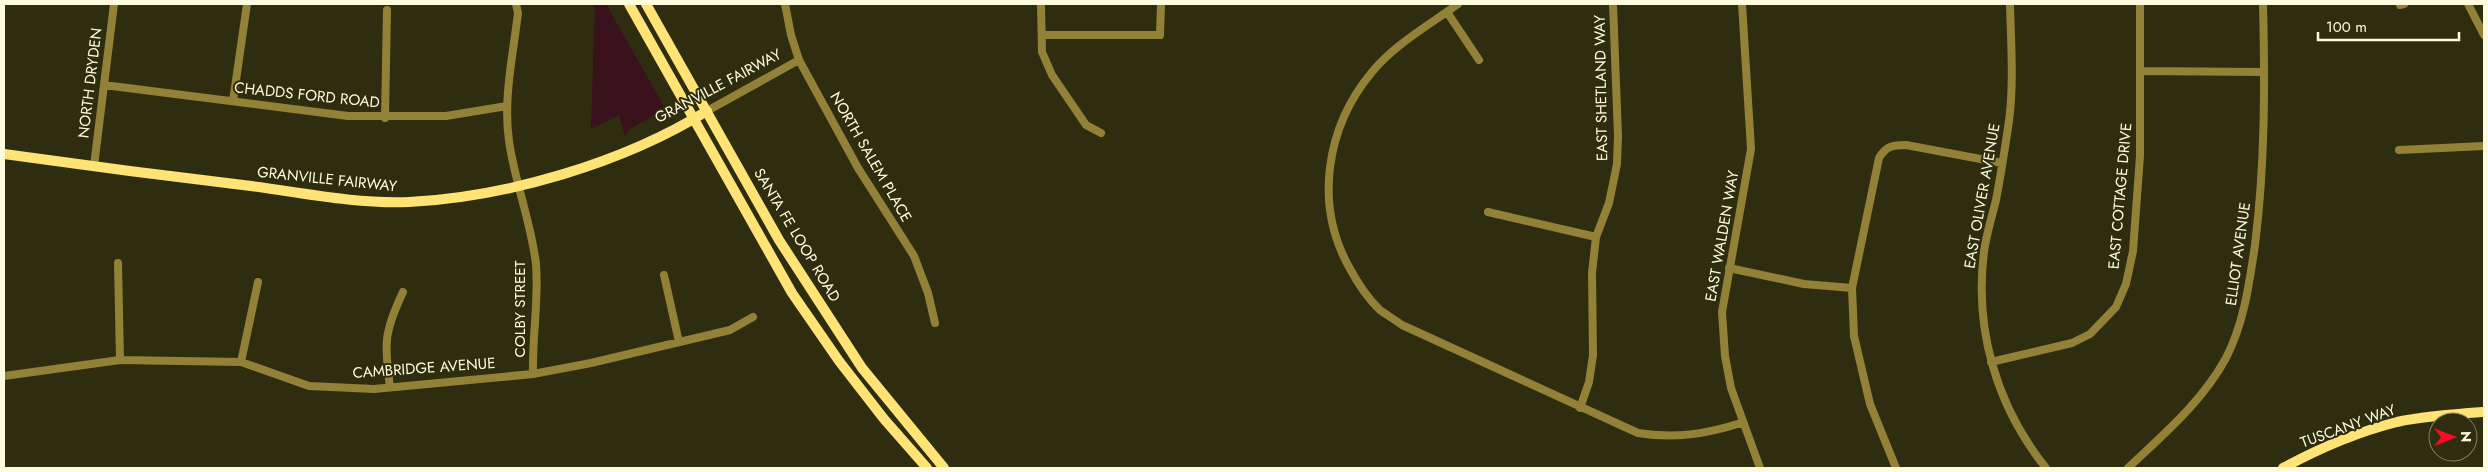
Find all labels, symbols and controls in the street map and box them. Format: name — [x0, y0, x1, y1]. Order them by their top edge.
scale bar — [2318, 10, 2459, 42]
street label: EAST SHETLAND WAY — [1589, 14, 1613, 161]
text: 100 m — [2326, 16, 2367, 38]
street label: NORTH DRYDEN — [72, 26, 108, 140]
street label: GRANVILLE FAIRWAY — [651, 43, 786, 129]
street label: CHADDS FORD ROAD — [233, 76, 381, 114]
street label: NORTH SALEM PLACE — [825, 88, 917, 226]
street label: EAST OLIVER AVENUE — [1958, 122, 2006, 270]
street label: EAST COTTAGE DRIVE — [2103, 122, 2137, 270]
street label: GRANVILLE FAIRWAY — [256, 161, 399, 197]
street label: SANTA FE LOOP ROAD — [748, 164, 846, 306]
street label: EAST WALDEN WAY — [1700, 168, 1744, 303]
street label: ELLIOT AVENUE — [2220, 201, 2256, 307]
street label: COLBY STREET — [509, 261, 531, 357]
street label: CAMBRIDGE AVENUE — [352, 352, 496, 384]
street label: TUSCANY WAY — [2297, 398, 2399, 453]
north arrow — [2428, 412, 2478, 462]
text: N — [2456, 431, 2476, 443]

